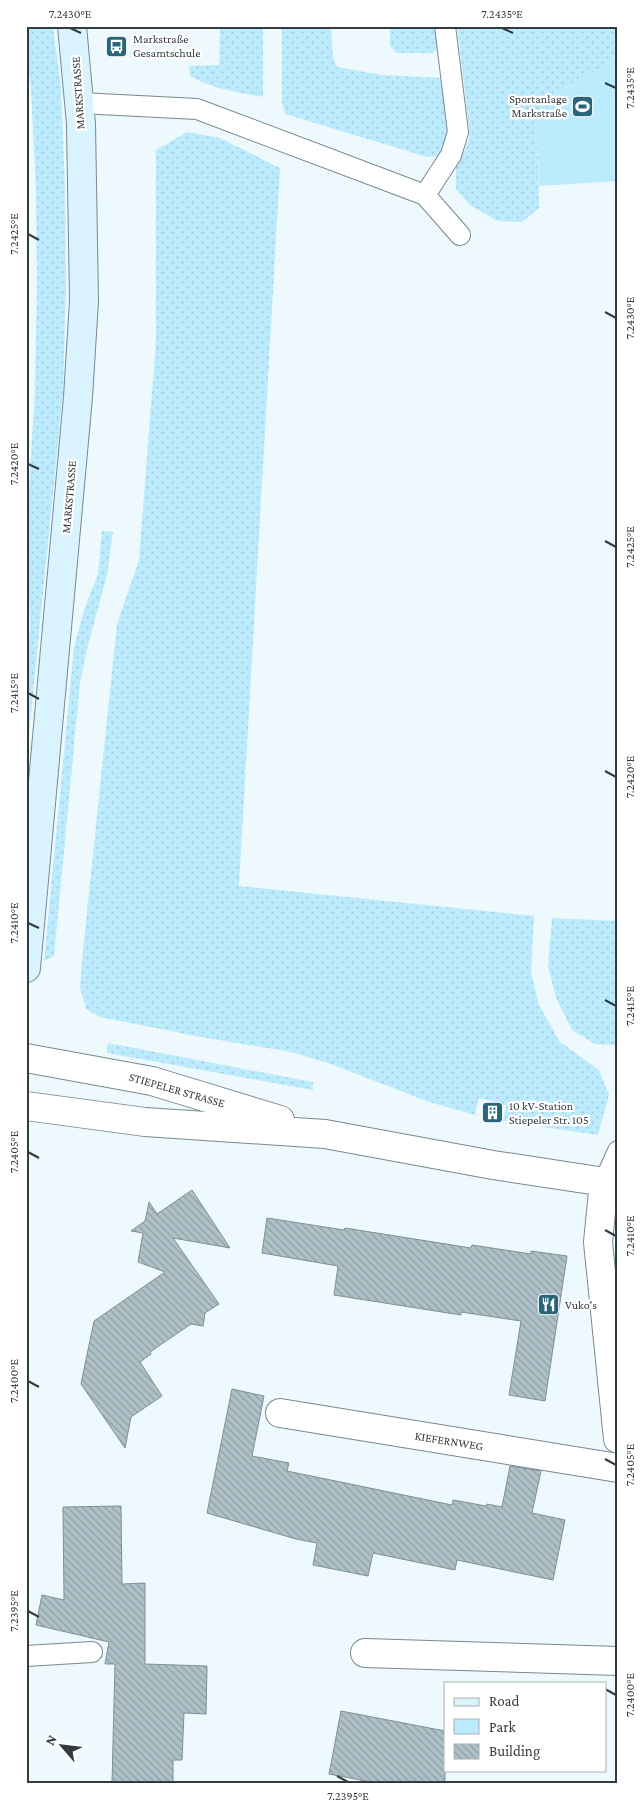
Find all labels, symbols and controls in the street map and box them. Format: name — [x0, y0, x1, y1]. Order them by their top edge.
text: 7.2430°E — [49, 7, 92, 21]
text: 7.2435°E — [481, 7, 523, 21]
place label: Markstraße Gesamtschule — [133, 32, 201, 60]
bus stop icon: Markstraße Gesamtschule — [105, 34, 129, 58]
street label: MARKSTRASSE — [68, 56, 88, 130]
text: 7.2435°E — [623, 67, 637, 109]
place label: Sportanlage Markstraße — [509, 92, 567, 120]
sports icon: Sportanlage Markstraße — [571, 94, 595, 118]
text: 7.2425°E — [7, 213, 21, 255]
text: 7.2430°E — [623, 296, 637, 339]
text: 7.2420°E — [7, 442, 21, 485]
street label: MARKSTRASSE — [59, 459, 79, 534]
text: 7.2425°E — [623, 526, 637, 568]
text: 7.2415°E — [7, 673, 21, 713]
text: 7.2420°E — [623, 755, 637, 798]
text: 7.2410°E — [7, 902, 21, 944]
text: 7.2415°E — [623, 986, 637, 1026]
street label: STIEPELER STRASSE — [127, 1070, 227, 1111]
place label: 10 kV-Station Stiepeler Str. 105 — [509, 1099, 589, 1127]
building icon: 10 kV-Station Stiepeler Str. 105 — [481, 1101, 505, 1125]
text: 7.2405°E — [7, 1130, 21, 1173]
text: 7.2410°E — [623, 1215, 637, 1257]
restaurant icon: Vuko's — [537, 1293, 561, 1317]
place label: Vuko's — [565, 1298, 597, 1312]
text: 7.2400°E — [7, 1359, 21, 1403]
street label: KIEFERNWEG — [414, 1429, 485, 1453]
text: 7.2405°E — [623, 1443, 637, 1486]
text: 7.2395°E — [7, 1590, 21, 1632]
text: 7.2400°E — [623, 1673, 637, 1717]
legend — [444, 1682, 606, 1772]
text: Road — [489, 1693, 520, 1709]
text: Park — [489, 1719, 516, 1735]
north arrow — [38, 1722, 88, 1772]
text: N — [41, 1732, 60, 1748]
text: Building — [489, 1743, 540, 1760]
text: 7.2395°E — [327, 1789, 369, 1803]

